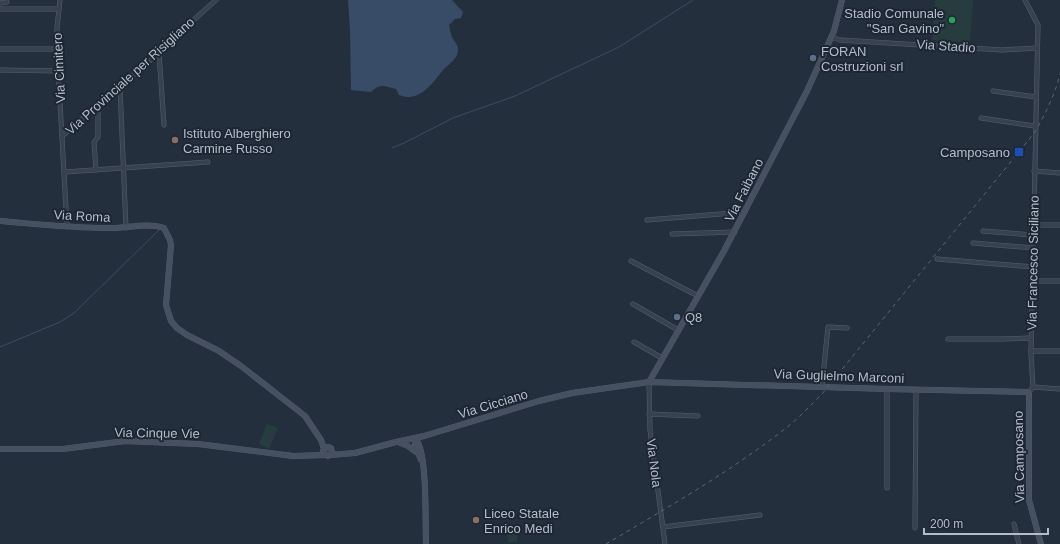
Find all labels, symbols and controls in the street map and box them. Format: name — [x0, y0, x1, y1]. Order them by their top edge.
place label: Stadio Comunale "San Gavino" — [844, 6, 944, 36]
street label: Via Provinciale per Risigliano — [63, 14, 197, 138]
marker: Stadio Comunale "San Gavino" — [947, 15, 957, 25]
street label: Via Cimitero — [50, 32, 68, 104]
street label: Via Stadio — [916, 36, 976, 56]
place label: FORAN Costruzioni srl — [821, 44, 903, 74]
marker: FORAN Costruzioni srl — [808, 53, 818, 63]
place label: Istituto Alberghiero Carmine Russo — [183, 126, 291, 156]
marker: Istituto Alberghiero Carmine Russo — [170, 135, 180, 145]
place label: Camposano — [940, 145, 1010, 160]
marker: Camposano — [1013, 146, 1025, 158]
street label: Via Faibano — [722, 156, 766, 224]
street label: Via Francesco Siciliano — [1024, 195, 1042, 331]
street label: Via Roma — [53, 207, 112, 225]
place label: Q8 — [685, 310, 702, 325]
marker: Q8 — [672, 312, 682, 322]
street label: Via Guglielmo Marconi — [774, 366, 905, 386]
street label: Via Cicciano — [456, 386, 530, 422]
street label: Via Camposano — [1011, 411, 1027, 503]
street label: Via Cinque Vie — [114, 425, 200, 441]
street label: Via Nola — [644, 438, 665, 489]
place label: Liceo Statale Enrico Medi — [484, 506, 559, 536]
scale bar — [924, 510, 1048, 536]
marker: Liceo Statale Enrico Medi — [471, 515, 481, 525]
text: 200 m — [930, 517, 963, 531]

